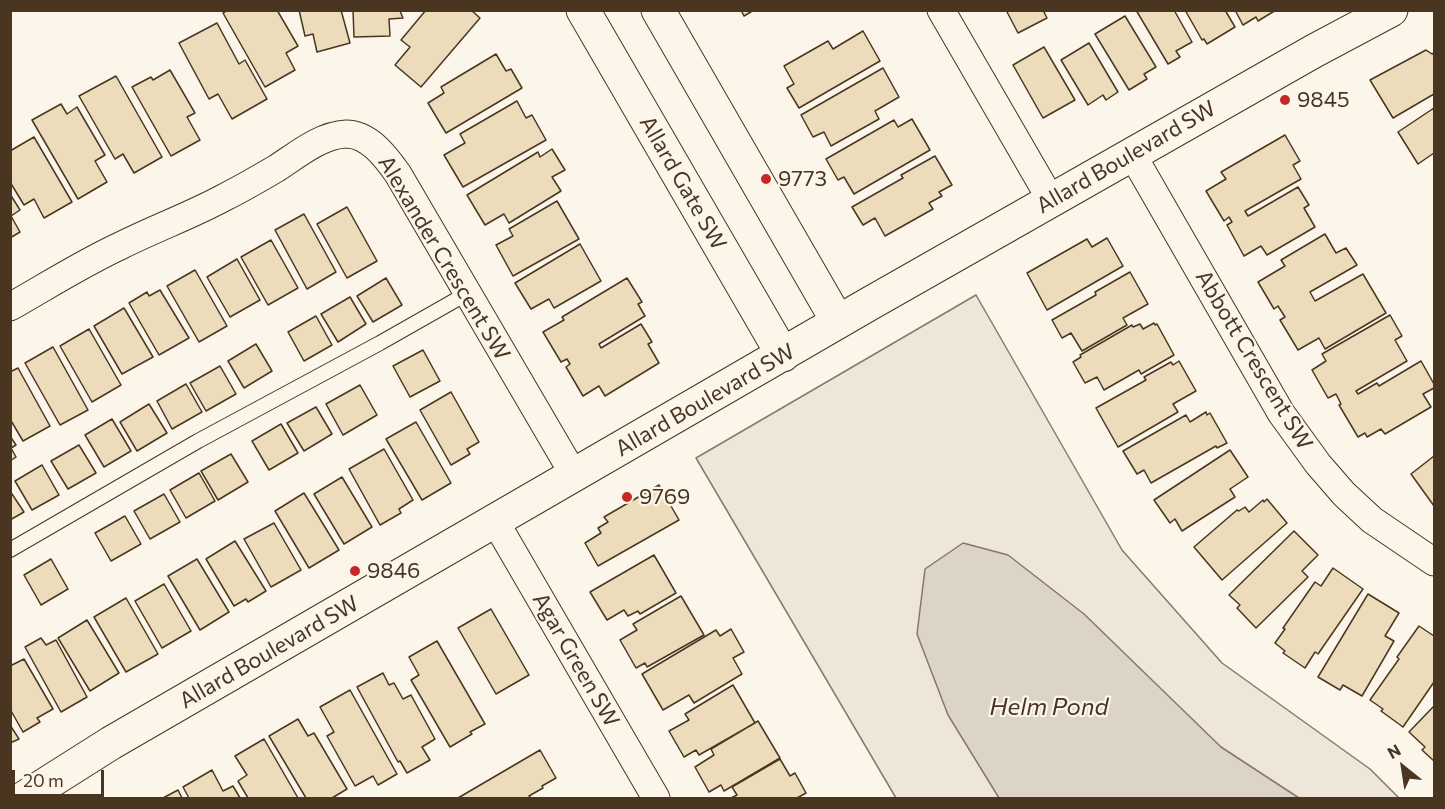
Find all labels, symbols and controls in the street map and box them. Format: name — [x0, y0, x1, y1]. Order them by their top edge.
place label: 9845 — [1297, 87, 1350, 113]
marker: 9845 — [1278, 93, 1292, 107]
street label: Allard Boulevard SW — [1032, 95, 1220, 219]
street label: Allard Gate SW — [634, 111, 732, 255]
street label: Alexander Crescent SW — [372, 151, 516, 365]
place label: 9773 — [778, 166, 827, 192]
marker: 9773 — [759, 172, 773, 186]
street label: Abbott Crescent SW — [1190, 265, 1318, 455]
street label: Allard Boulevard SW — [611, 338, 799, 462]
place label: 9769 — [639, 484, 690, 510]
marker: 9769 — [620, 490, 634, 504]
place label: 9846 — [367, 558, 420, 584]
marker: 9846 — [348, 564, 362, 578]
street label: Agar Green SW — [527, 588, 625, 732]
street label: Allard Boulevard SW — [175, 590, 363, 714]
water label: Helm Pond — [990, 693, 1108, 721]
north arrow — [1373, 737, 1433, 797]
text: N — [1384, 740, 1404, 762]
scale bar — [15, 758, 106, 796]
text: 20 m — [23, 769, 64, 791]

